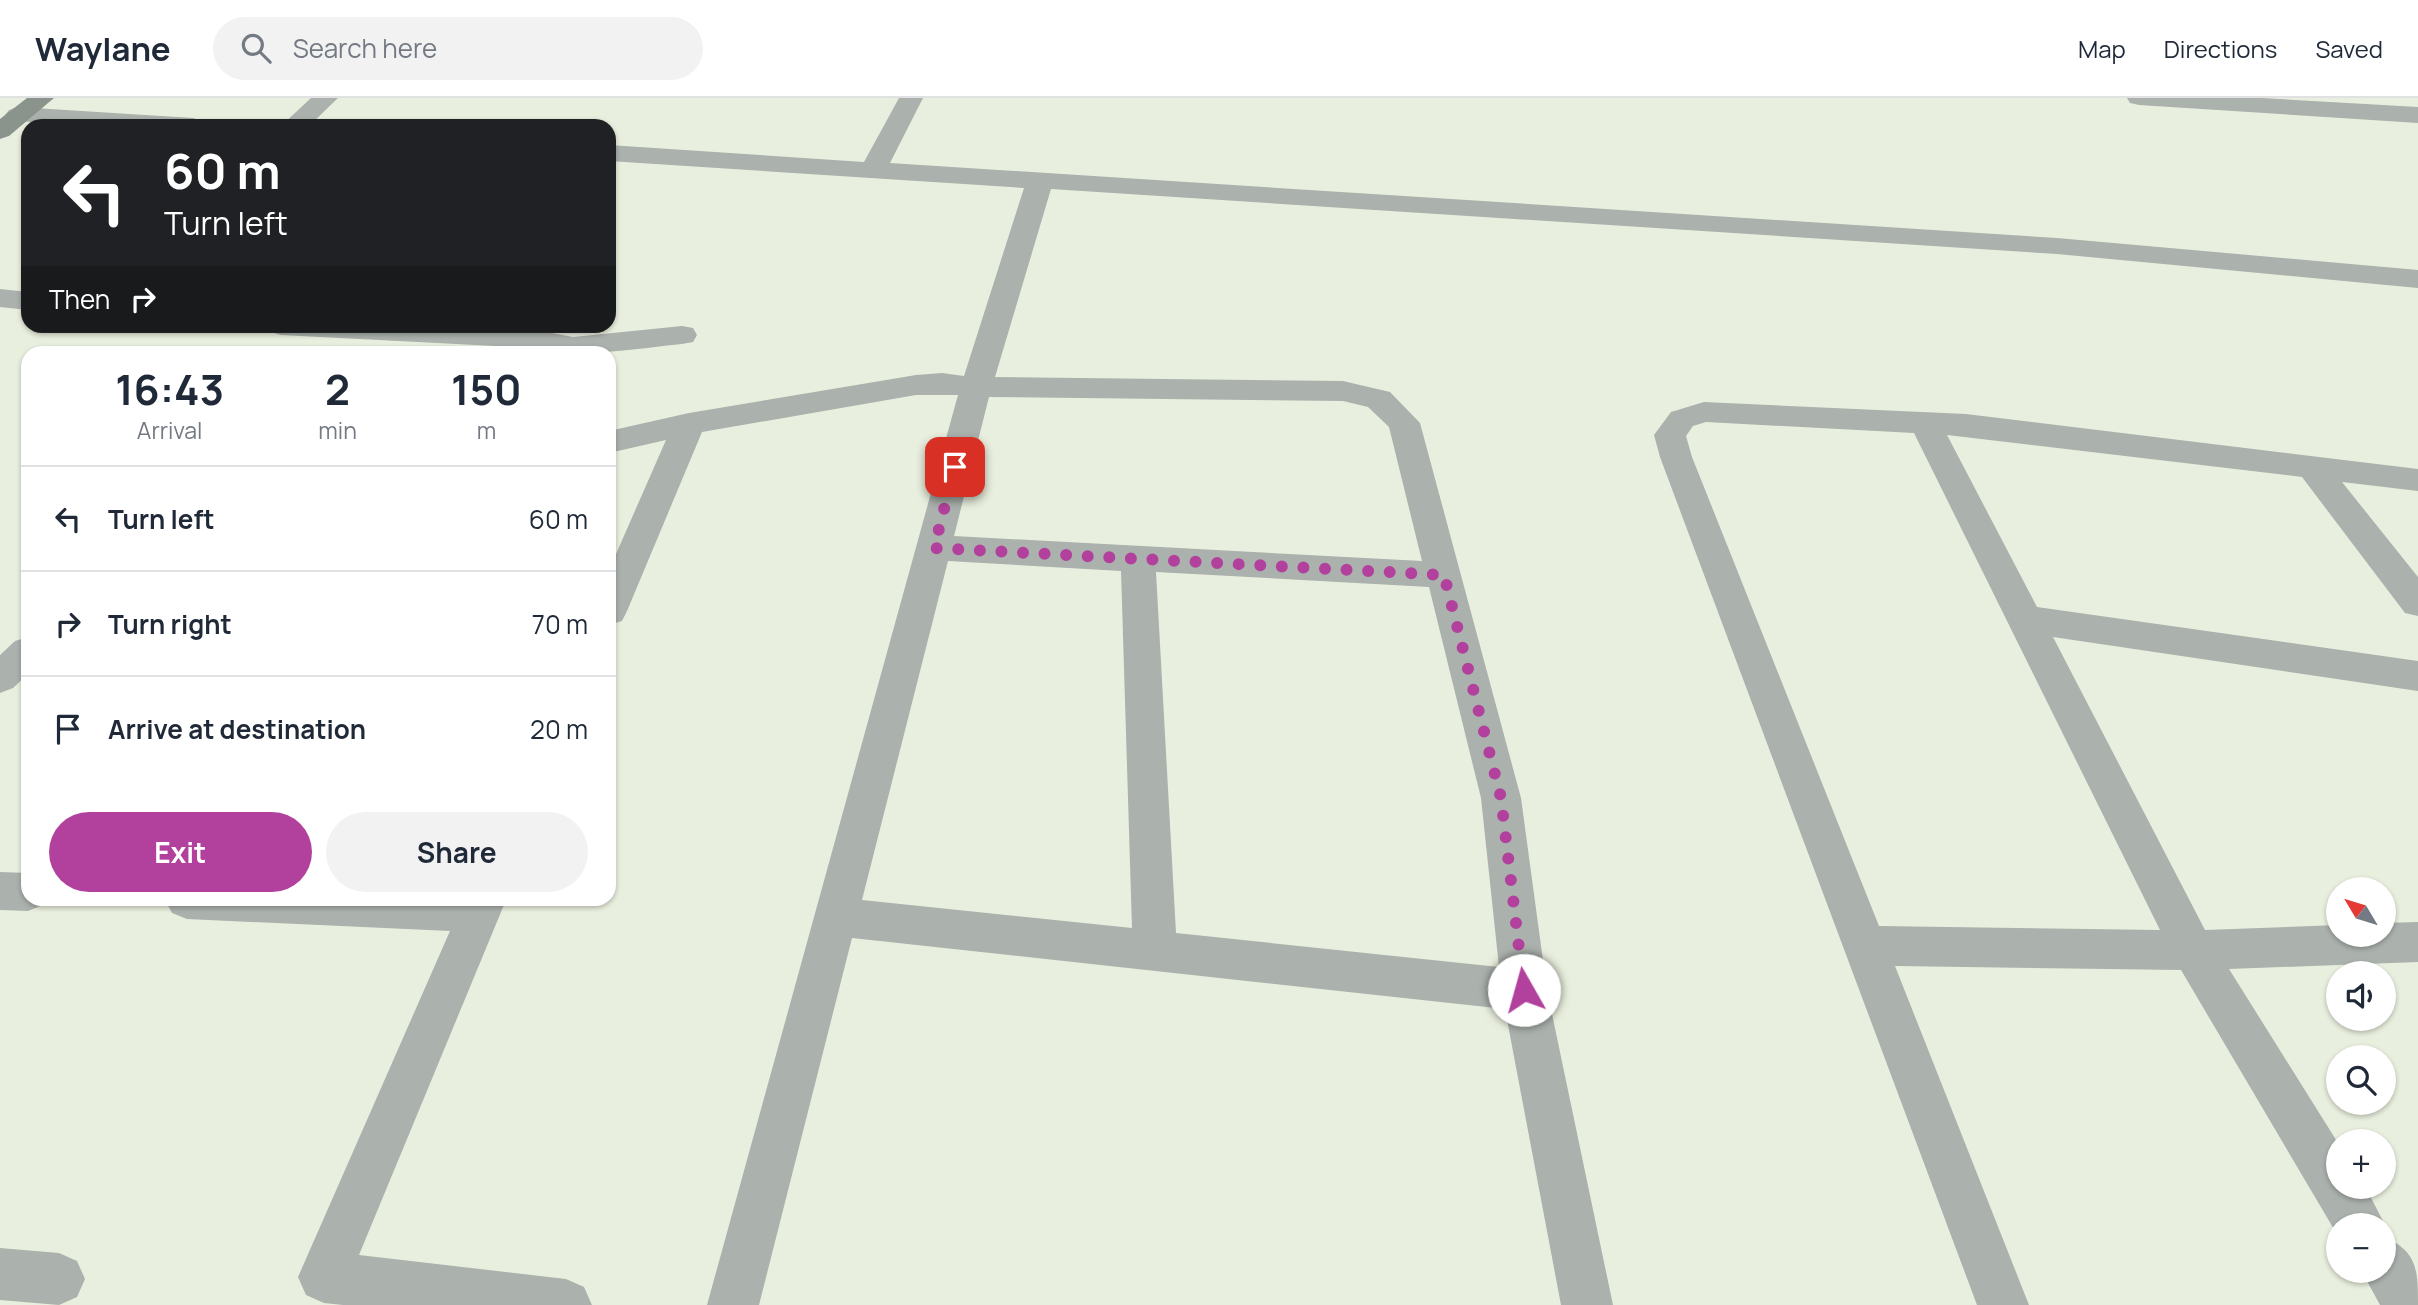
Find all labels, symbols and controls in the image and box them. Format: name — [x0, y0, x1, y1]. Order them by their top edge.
search box — [213, 17, 703, 80]
text: Waylane — [35, 26, 171, 71]
icon: search — [237, 29, 275, 67]
text: Search here — [293, 30, 437, 66]
text: Map — [2078, 32, 2126, 65]
text: Directions — [2164, 32, 2277, 65]
text: Saved — [2315, 32, 2383, 65]
text: 60 m — [164, 137, 281, 204]
icon: left — [49, 147, 140, 238]
text: Turn left — [164, 201, 288, 245]
icon: right — [124, 280, 162, 318]
text: Then — [49, 281, 110, 317]
text: 16:43 — [115, 360, 224, 418]
text: 2 — [325, 360, 350, 418]
text: 150 — [451, 360, 522, 418]
text: Arrival — [137, 414, 202, 446]
text: min — [318, 414, 357, 446]
text: m — [477, 414, 496, 446]
pin — [925, 437, 985, 497]
icon: arrive — [936, 448, 974, 486]
icon: left — [49, 500, 87, 538]
text: Turn left — [108, 501, 215, 537]
text: 60 m — [529, 501, 588, 537]
icon: right — [49, 605, 87, 643]
text: Turn right — [108, 606, 232, 642]
text: 70 m — [532, 606, 588, 642]
icon: arrive — [49, 710, 87, 748]
text: Arrive at destination — [108, 711, 366, 747]
text: 20 m — [530, 711, 588, 747]
button: Exit — [49, 812, 312, 892]
button: Share — [326, 812, 588, 892]
north arrow — [2326, 877, 2396, 947]
map controls — [2326, 877, 2396, 1283]
position arrow — [1487, 953, 1561, 1027]
button: sound — [2326, 961, 2396, 1031]
button: search — [2326, 1045, 2396, 1115]
button: + — [2326, 1129, 2396, 1199]
button: − — [2326, 1213, 2396, 1283]

